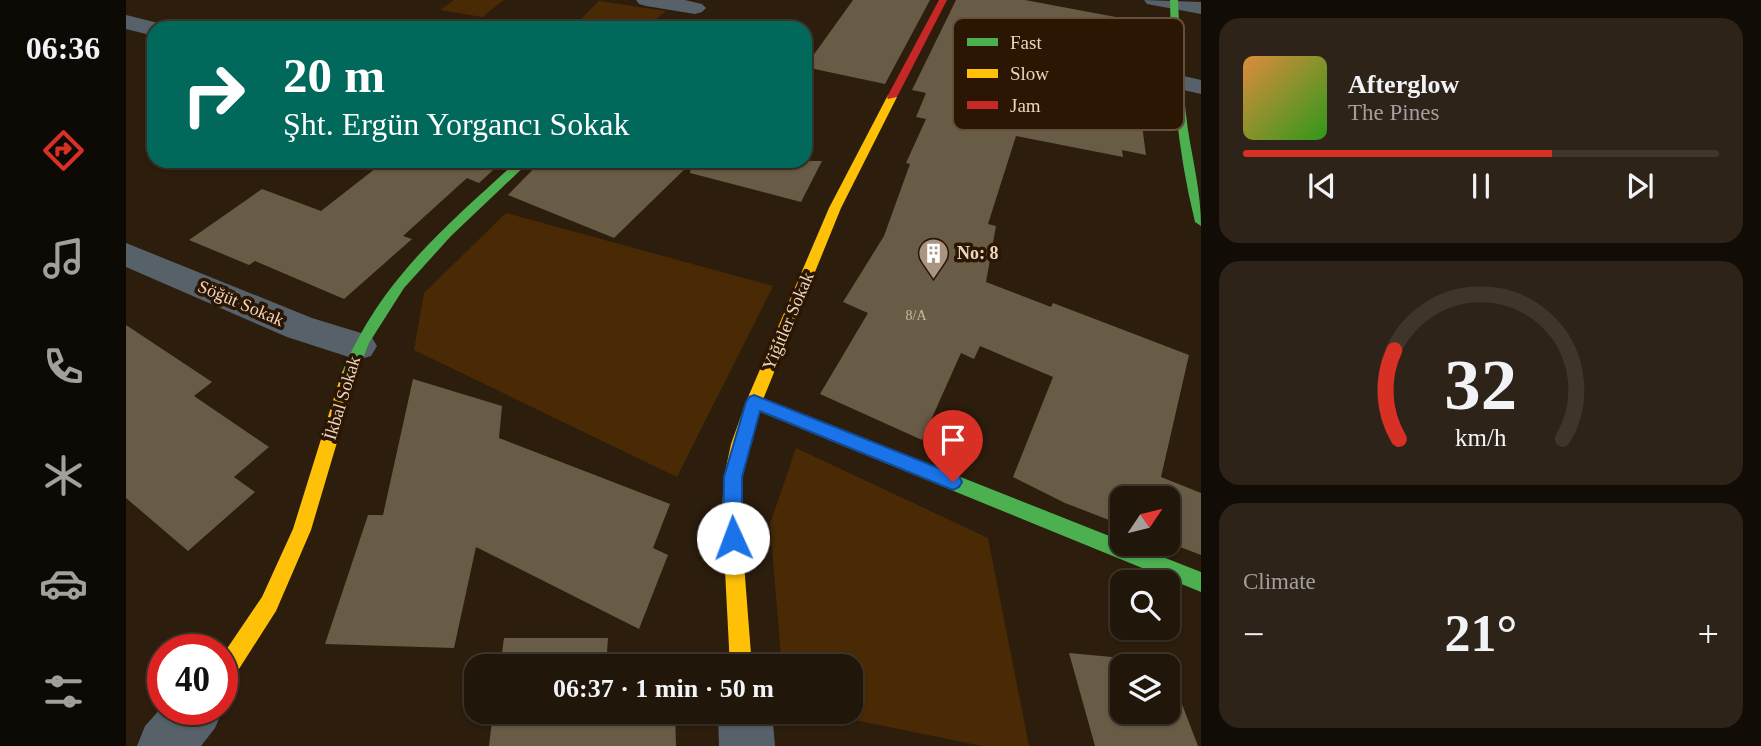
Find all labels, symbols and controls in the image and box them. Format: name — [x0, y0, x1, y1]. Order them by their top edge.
legend — [953, 18, 1184, 130]
text: 06:36 — [26, 30, 100, 66]
text: Fast — [1010, 32, 1042, 53]
text: 20 m — [283, 48, 385, 103]
icon: right — [168, 49, 259, 140]
text: Slow — [1010, 63, 1049, 84]
text: Afterglow — [1348, 70, 1459, 99]
text: Jam — [1010, 95, 1041, 116]
text: The Pines — [1348, 100, 1439, 125]
text: Şht. Ergün Yorgancı Sokak — [283, 106, 629, 142]
icon: directions — [39, 126, 88, 175]
icon: previous — [1303, 167, 1341, 205]
icon: pause — [1462, 167, 1500, 205]
icon: next — [1621, 167, 1659, 205]
icon: music — [39, 234, 88, 283]
building icon: No: 8 — [917, 236, 951, 280]
place label: No: 8 — [957, 243, 999, 263]
street label: Yiğitler Sokak — [758, 269, 818, 373]
street label: Söğüt Sokak — [195, 276, 287, 330]
house number: 8/A — [906, 308, 927, 323]
icon: phone — [39, 342, 88, 391]
text: 32 — [1445, 344, 1517, 425]
street label: İkbal Sokak — [320, 354, 364, 442]
pin — [923, 410, 983, 482]
icon: arrive — [934, 421, 972, 459]
text: km/h — [1455, 424, 1507, 451]
icon: climate — [39, 451, 88, 500]
north arrow — [1110, 486, 1180, 556]
map controls — [1110, 486, 1180, 724]
position arrow — [696, 501, 770, 575]
icon: car — [39, 559, 88, 608]
text: Climate — [1243, 569, 1316, 594]
button: search — [1110, 570, 1180, 640]
text: 21° — [1445, 605, 1517, 662]
text: − — [1243, 613, 1264, 655]
text: + — [1698, 613, 1719, 655]
speed limit sign: 40 — [147, 634, 238, 725]
button: layers — [1110, 654, 1180, 724]
icon: filters — [39, 667, 88, 716]
text: 06:37 · 1 min · 50 m — [553, 674, 774, 703]

